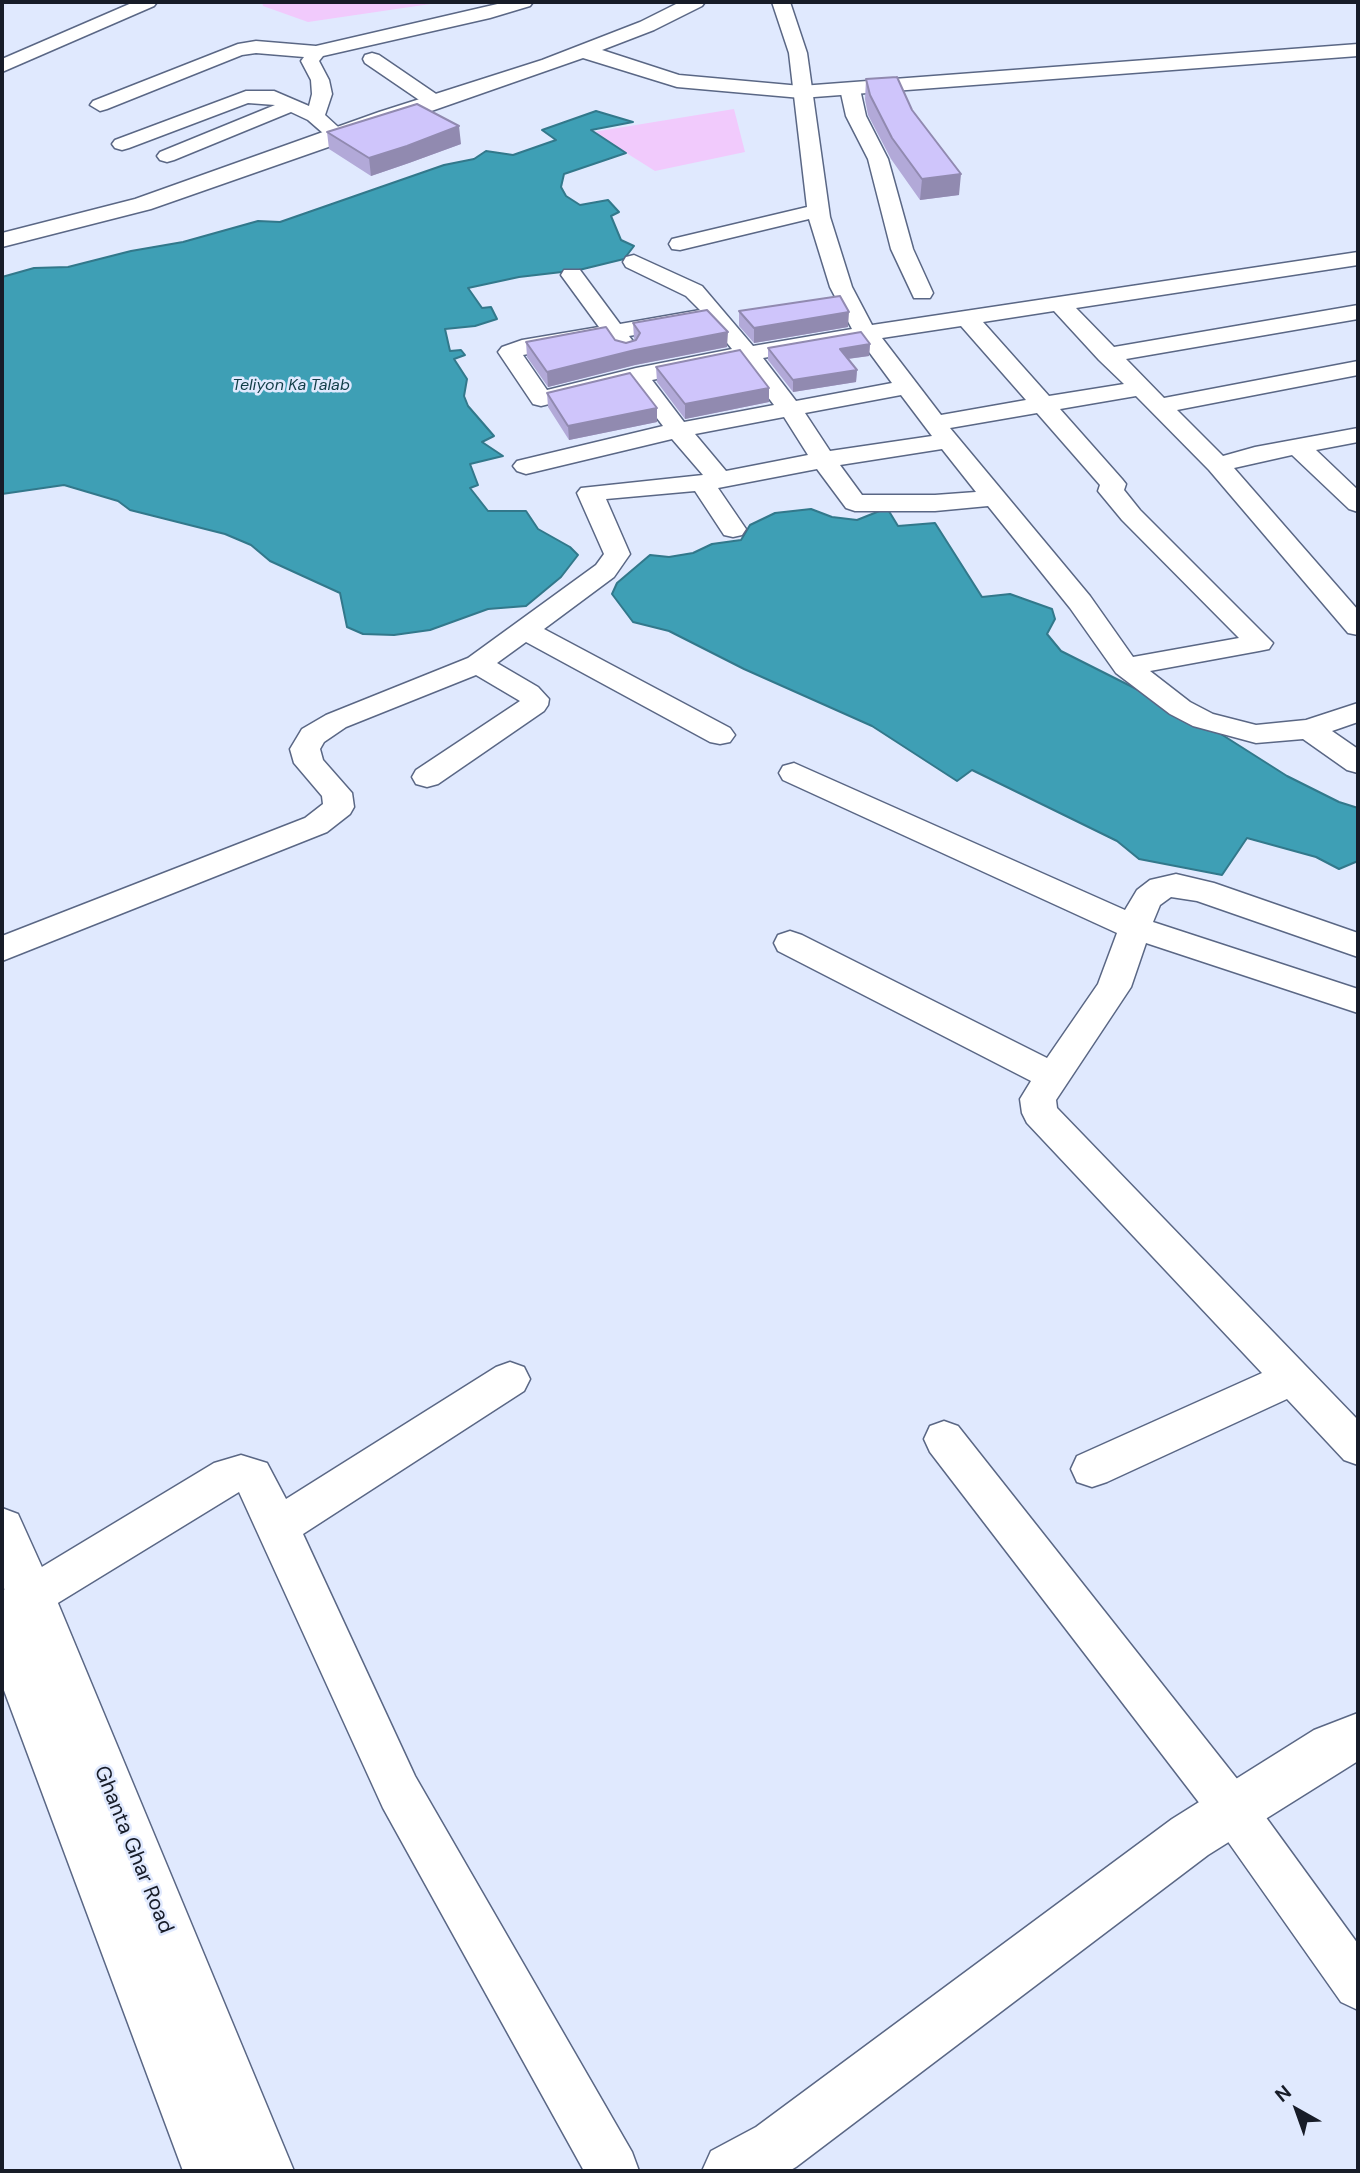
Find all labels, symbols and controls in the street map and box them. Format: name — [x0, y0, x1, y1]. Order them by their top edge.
water label: Teliyon Ka Talab — [232, 376, 350, 396]
street label: Ghanta Ghar Road — [88, 1763, 178, 1937]
north arrow — [1262, 2075, 1332, 2145]
text: N — [1270, 2080, 1297, 2108]

